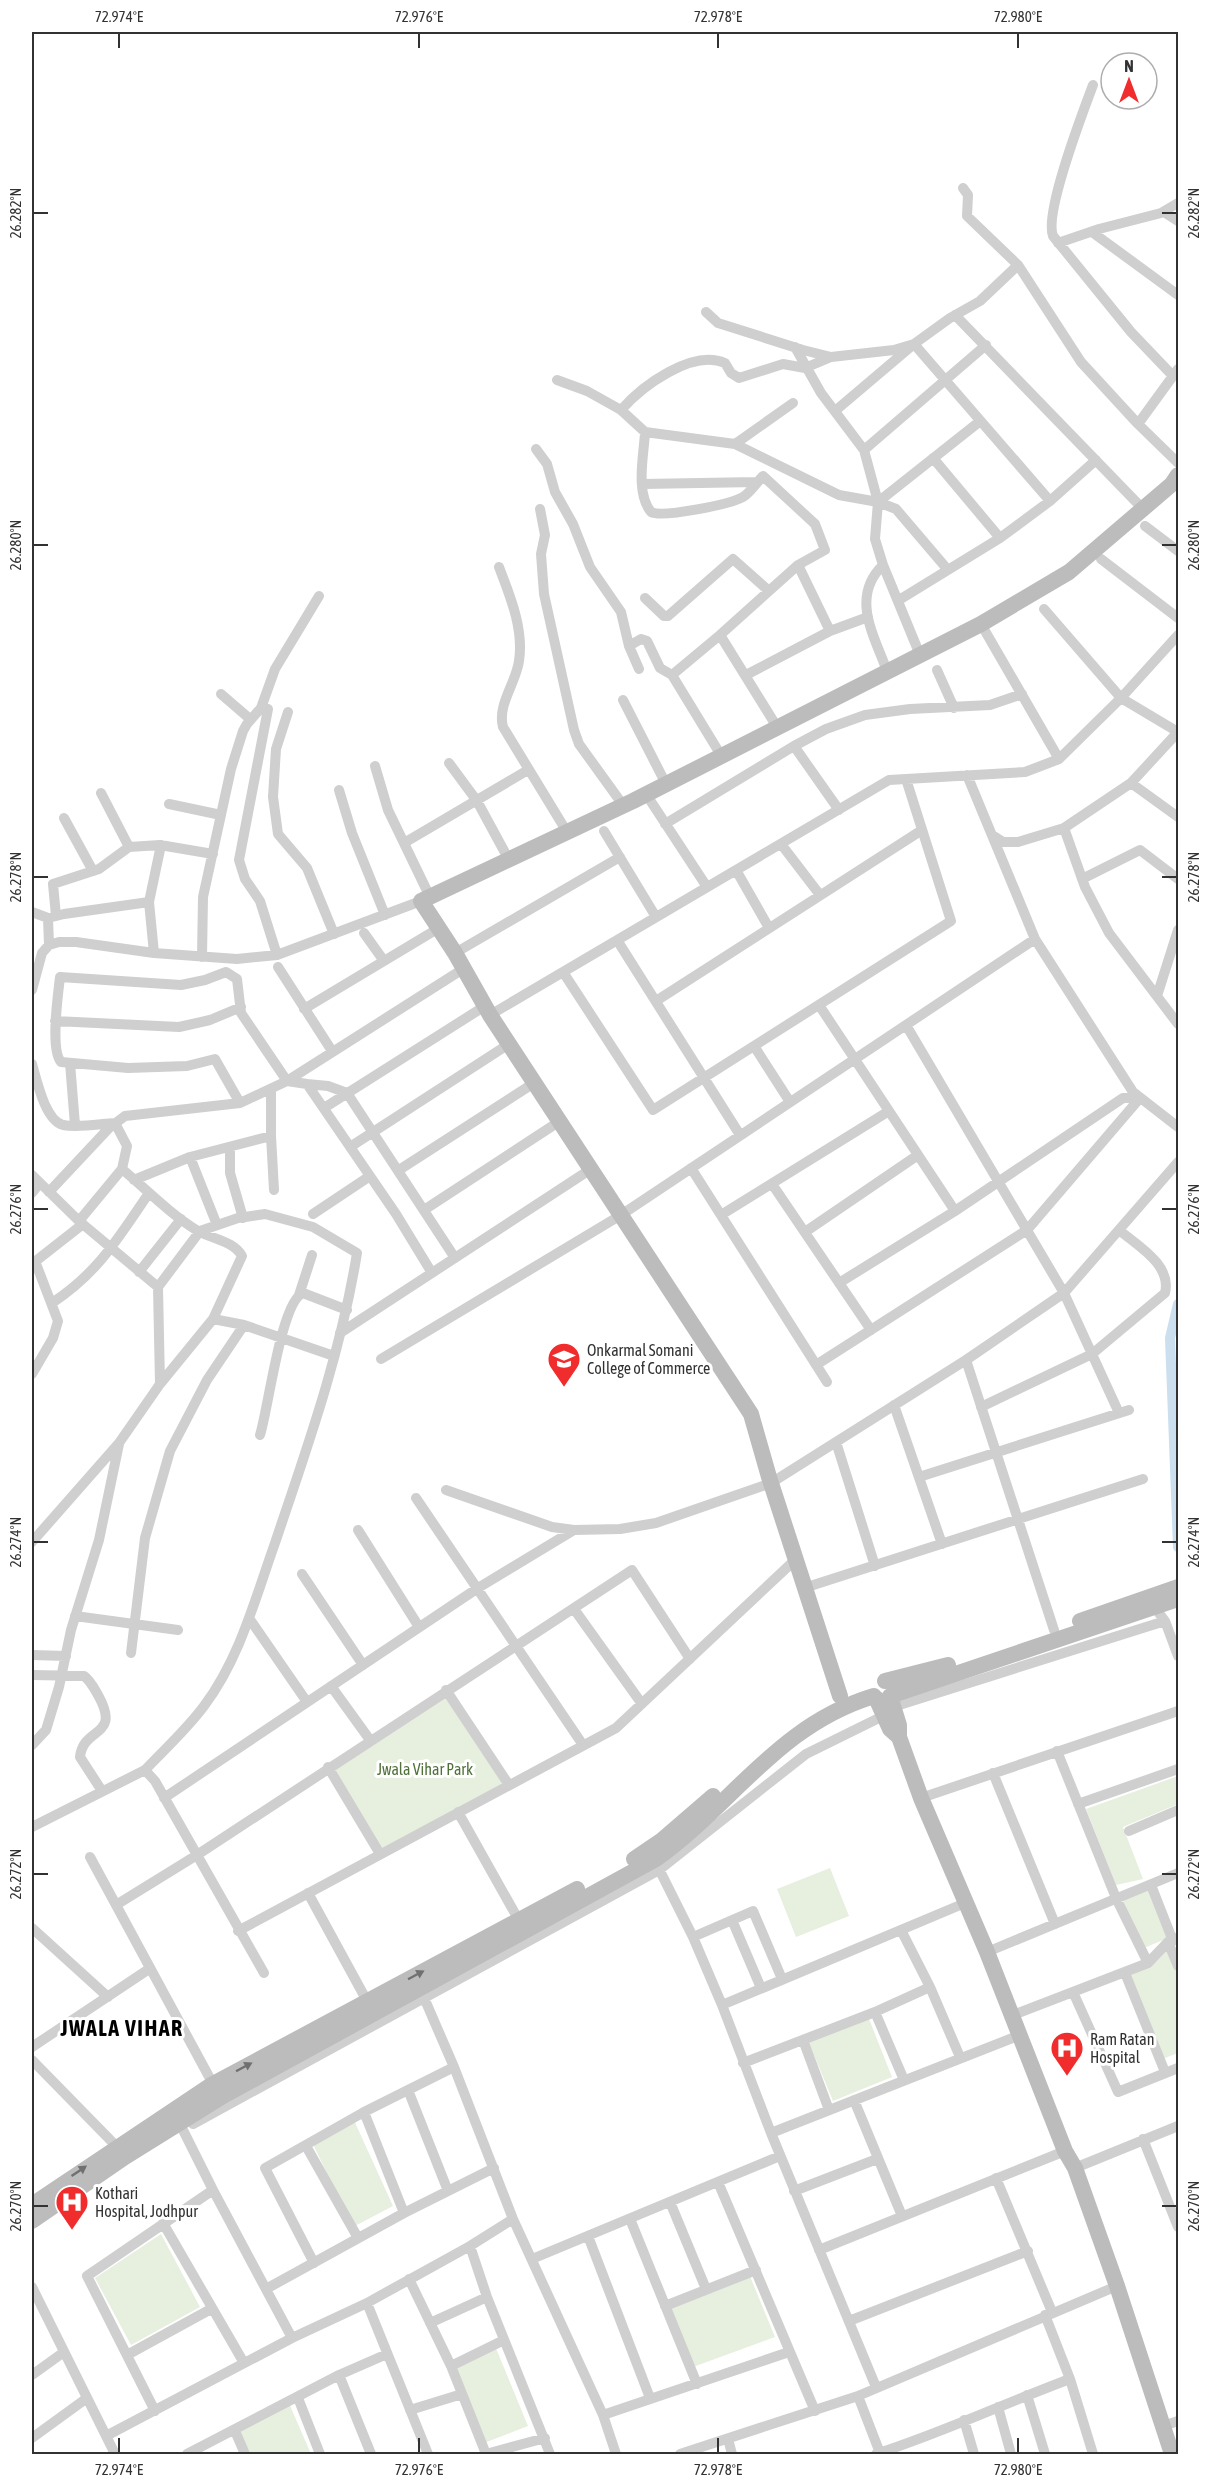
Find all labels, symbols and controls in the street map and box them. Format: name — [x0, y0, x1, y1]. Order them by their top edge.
text: 72.974°E — [95, 8, 144, 25]
text: 72.976°E — [395, 8, 444, 25]
text: 72.978°E — [694, 8, 743, 25]
text: 72.980°E — [994, 8, 1043, 25]
north arrow — [1099, 51, 1159, 111]
text: N — [1124, 57, 1134, 75]
text: 26.282°N — [7, 188, 24, 238]
text: 26.282°N — [1185, 188, 1202, 238]
text: 26.280°N — [7, 520, 24, 570]
text: 26.280°N — [1185, 520, 1202, 570]
text: 26.278°N — [7, 852, 24, 902]
text: 26.278°N — [1185, 852, 1202, 902]
text: 26.276°N — [7, 1184, 24, 1234]
text: 26.276°N — [1185, 1184, 1202, 1234]
school or university icon: Onkarmal Somani College of Commerce — [546, 1341, 582, 1388]
place label: Onkarmal Somani College of Commerce — [587, 1341, 710, 1378]
text: 26.274°N — [7, 1517, 24, 1567]
text: 26.274°N — [1185, 1517, 1202, 1567]
park label: Jwala Vihar Park — [377, 1760, 473, 1778]
text: 26.272°N — [7, 1849, 24, 1899]
text: 26.272°N — [1185, 1849, 1202, 1899]
one-way arrow — [408, 1970, 425, 1980]
district label: JWALA VIHAR — [59, 2015, 184, 2041]
hospital icon: Ram Ratan Hospital — [1049, 2030, 1085, 2077]
place label: Ram Ratan Hospital — [1090, 2030, 1154, 2067]
one-way arrow — [236, 2062, 253, 2072]
one-way arrow — [71, 2165, 87, 2177]
text: 26.270°N — [7, 2181, 24, 2231]
text: 26.270°N — [1185, 2181, 1202, 2231]
hospital icon: Kothari Hospital, Jodhpur — [54, 2184, 90, 2231]
place label: Kothari Hospital, Jodhpur — [95, 2184, 198, 2221]
text: 72.974°E — [95, 2461, 144, 2478]
text: 72.976°E — [395, 2461, 444, 2478]
text: 72.978°E — [694, 2461, 743, 2478]
text: 72.980°E — [994, 2461, 1043, 2478]

